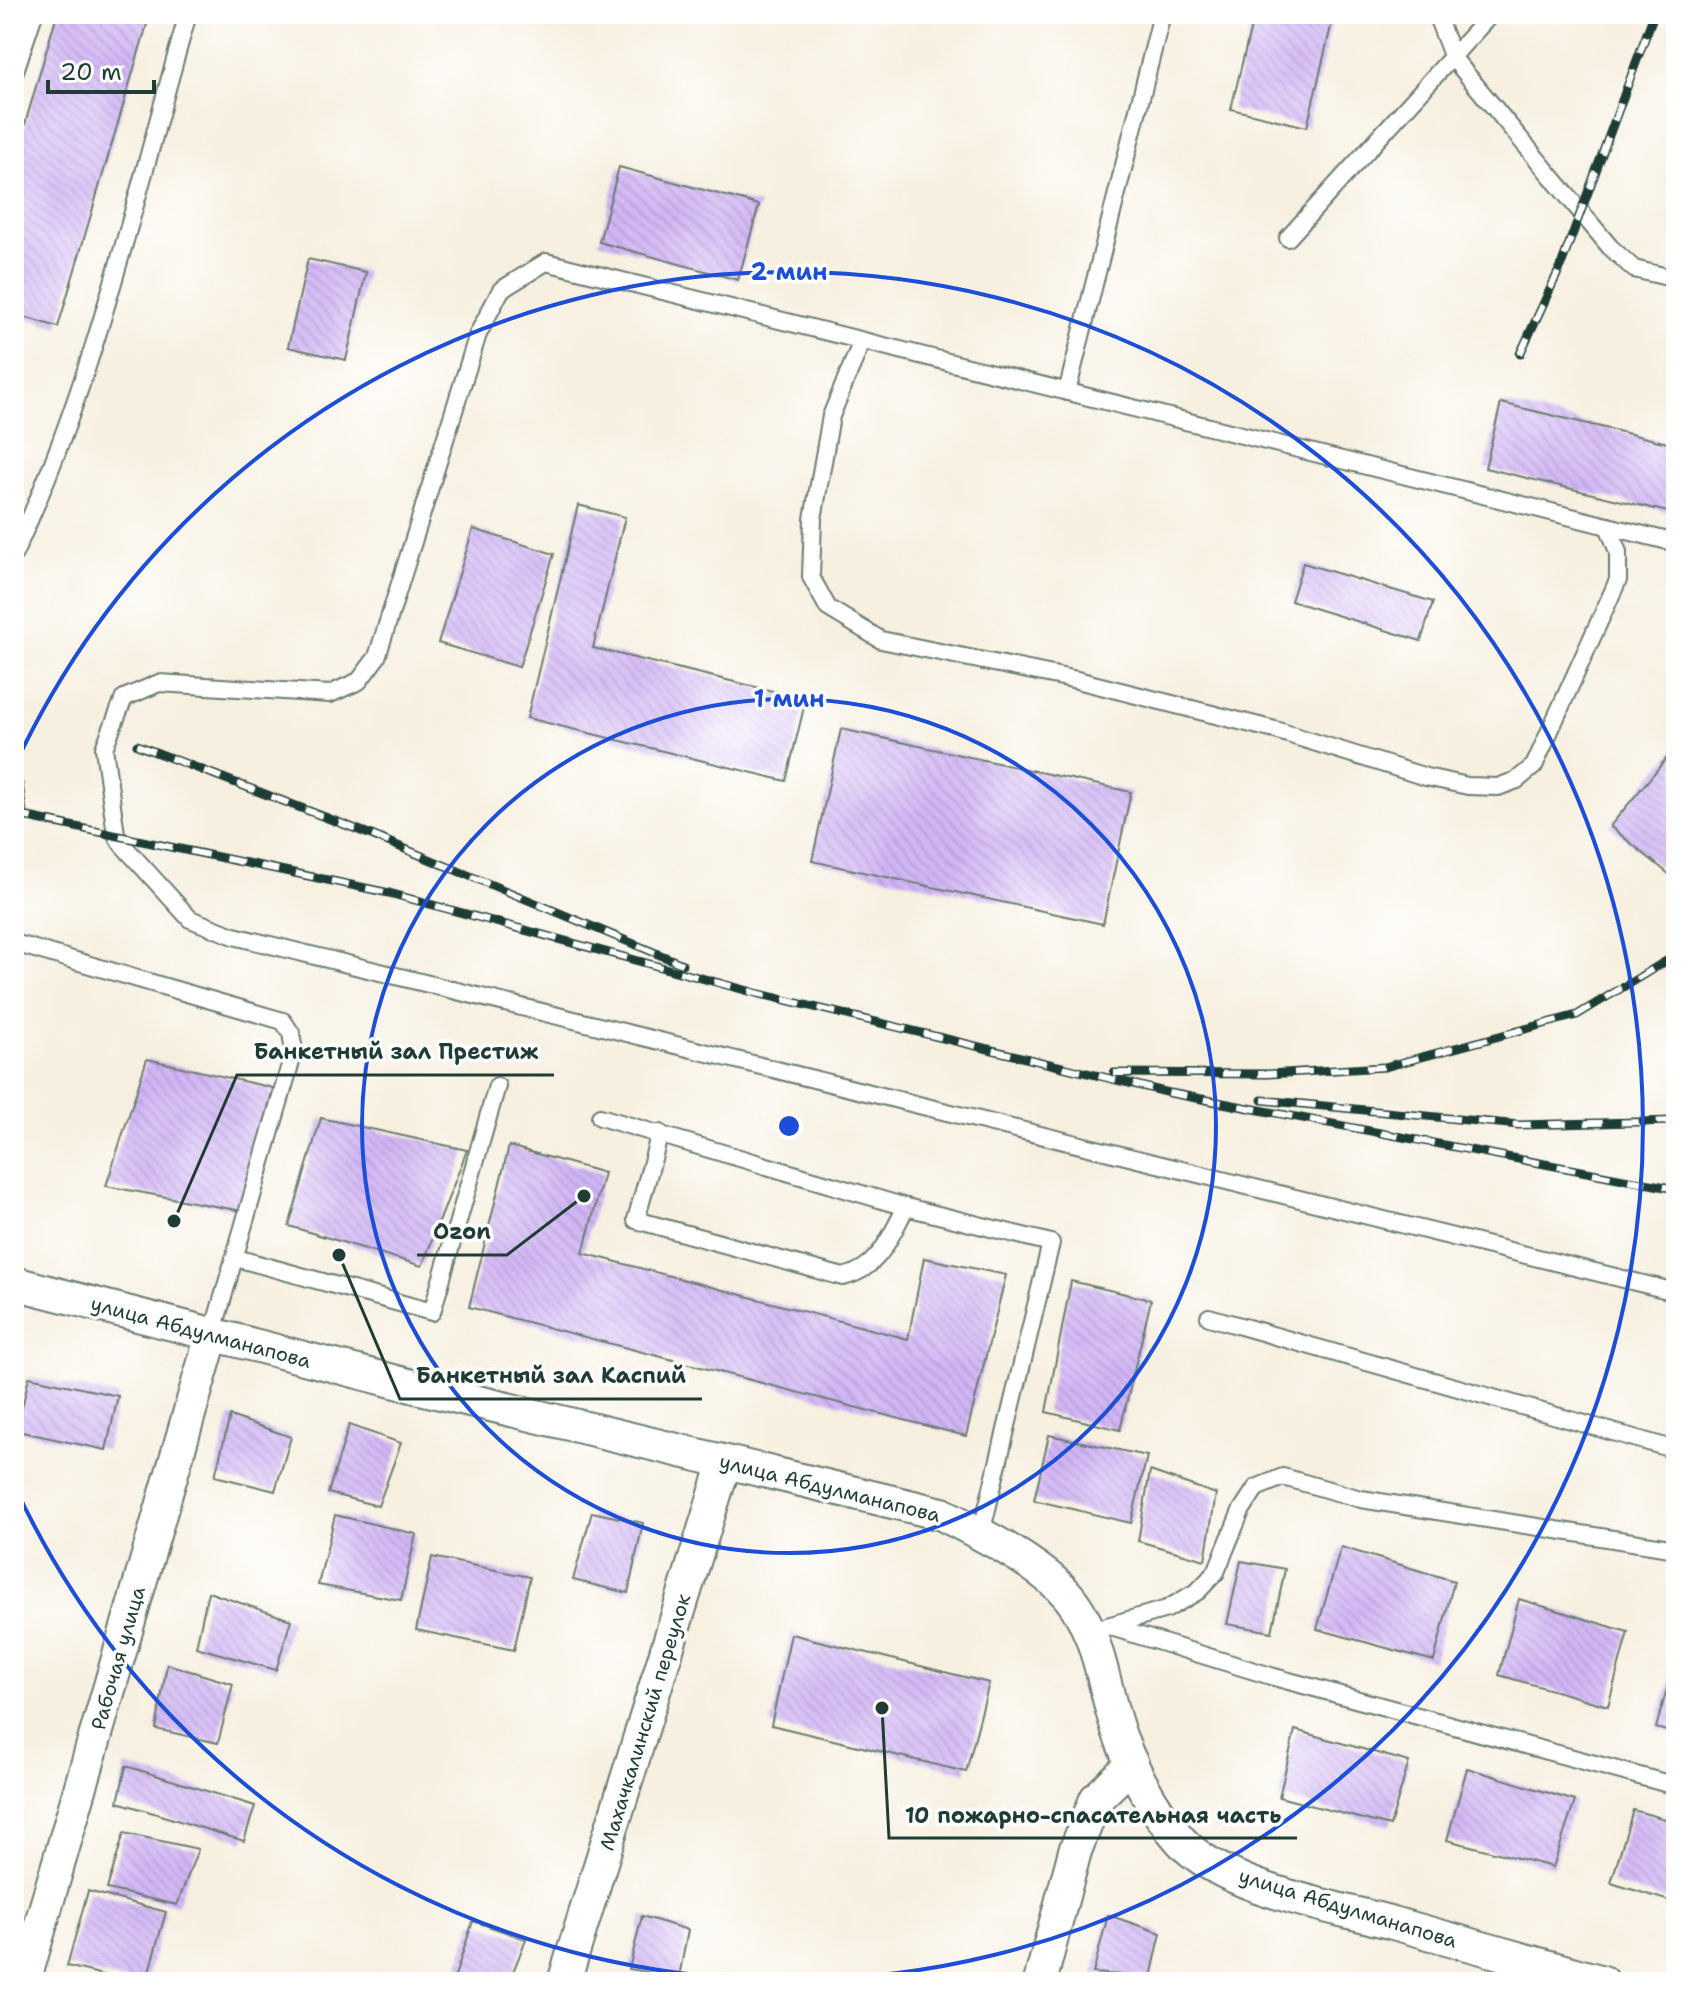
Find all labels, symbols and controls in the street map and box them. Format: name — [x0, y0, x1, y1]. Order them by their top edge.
scale bar — [48, 44, 154, 94]
text: 20 m — [60, 56, 122, 88]
text: 2 мин — [751, 256, 828, 288]
text: 1 мин — [753, 683, 825, 715]
callout: Банкетный зал Престиж — [237, 1029, 554, 1075]
text: Банкетный зал Престиж — [254, 1037, 539, 1066]
centre of rings — [775, 1112, 803, 1140]
callout: Ozon — [417, 1209, 507, 1255]
text: Ozon — [433, 1217, 491, 1246]
street label: улица Абдулманапова — [88, 1290, 314, 1374]
callout: Банкетный зал Каспий — [400, 1353, 702, 1399]
text: Банкетный зал Каспий — [416, 1361, 686, 1390]
street label: улица Абдулманапова — [717, 1448, 944, 1528]
street label: Рабочая улица — [85, 1583, 151, 1733]
street label: Махачкалинский переулок — [594, 1590, 697, 1853]
callout: 10 пожарно-спасательная часть — [889, 1792, 1297, 1838]
text: 10 пожарно-спасательная часть — [905, 1801, 1281, 1830]
street label: улица Абдулманапова — [1236, 1862, 1461, 1954]

